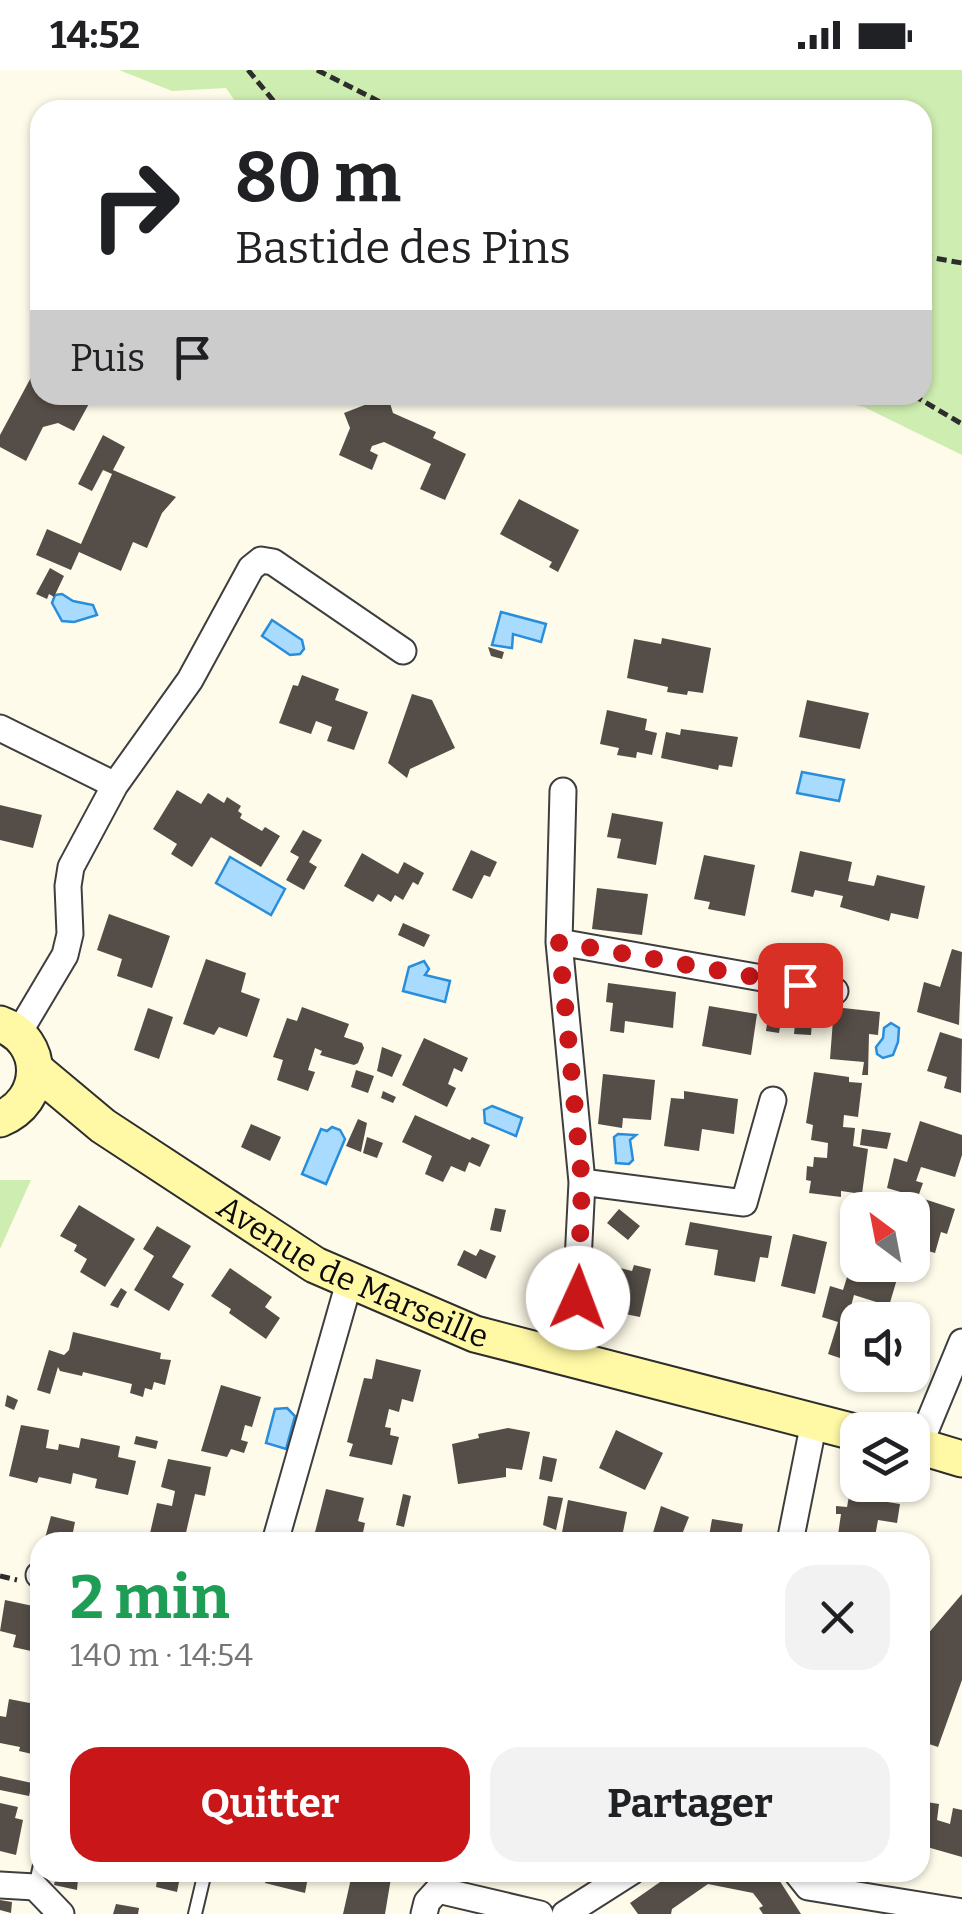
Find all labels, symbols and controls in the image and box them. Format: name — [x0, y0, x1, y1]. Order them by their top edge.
text: 14:52 — [50, 12, 140, 58]
text: 80 m — [235, 136, 401, 220]
icon: right — [70, 140, 200, 270]
text: Bastide des Pins — [235, 221, 571, 275]
icon: arrive — [165, 330, 220, 385]
text: Puis — [70, 335, 145, 381]
pin — [758, 943, 843, 1028]
icon: arrive — [773, 958, 828, 1013]
street label: Avenue de Marseille — [210, 1187, 492, 1356]
north arrow — [840, 1192, 930, 1282]
map controls — [840, 1192, 930, 1502]
position arrow — [526, 1246, 630, 1350]
button: sound — [840, 1302, 930, 1392]
button: layers — [840, 1412, 930, 1502]
text: 2 min — [70, 1562, 230, 1634]
button: close — [785, 1565, 890, 1670]
text: 140 m · 14:54 — [70, 1636, 253, 1674]
button: Quitter — [70, 1747, 470, 1862]
button: Partager — [490, 1747, 890, 1862]

